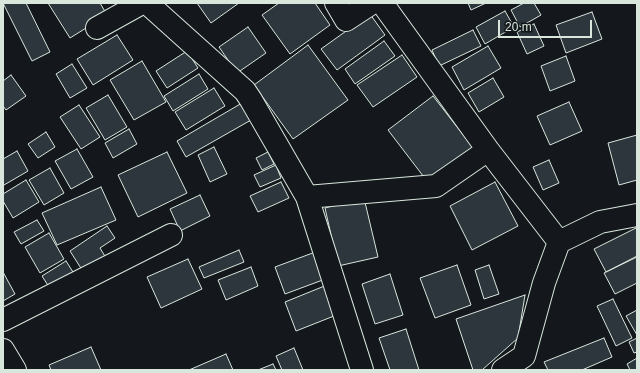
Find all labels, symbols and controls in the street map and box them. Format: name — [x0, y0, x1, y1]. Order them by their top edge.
scale bar — [500, 12, 594, 38]
text: 20 m — [505, 20, 532, 34]

